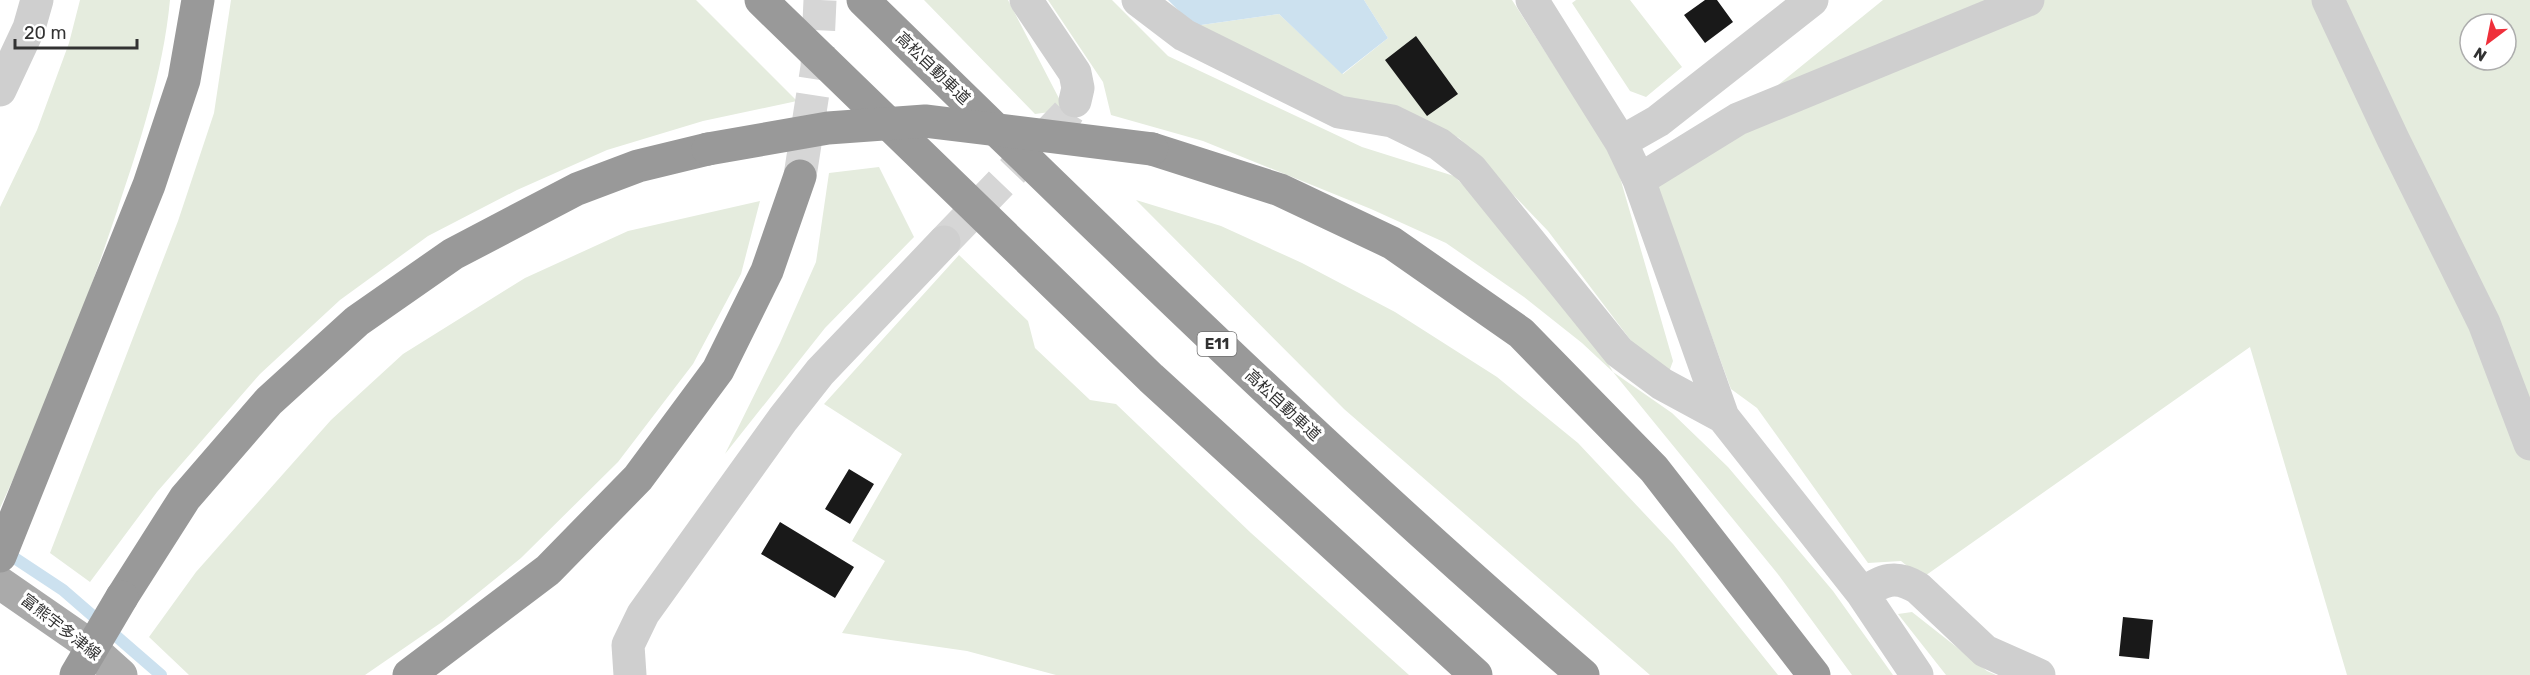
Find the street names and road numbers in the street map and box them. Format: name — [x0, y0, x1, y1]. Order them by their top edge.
street label: 高松自動車道 — [892, 28, 974, 108]
road number: E11 — [1198, 332, 1236, 356]
street label: 高松自動車道 — [1241, 365, 1325, 445]
street label: 富熊宇多津線 — [17, 590, 105, 664]

